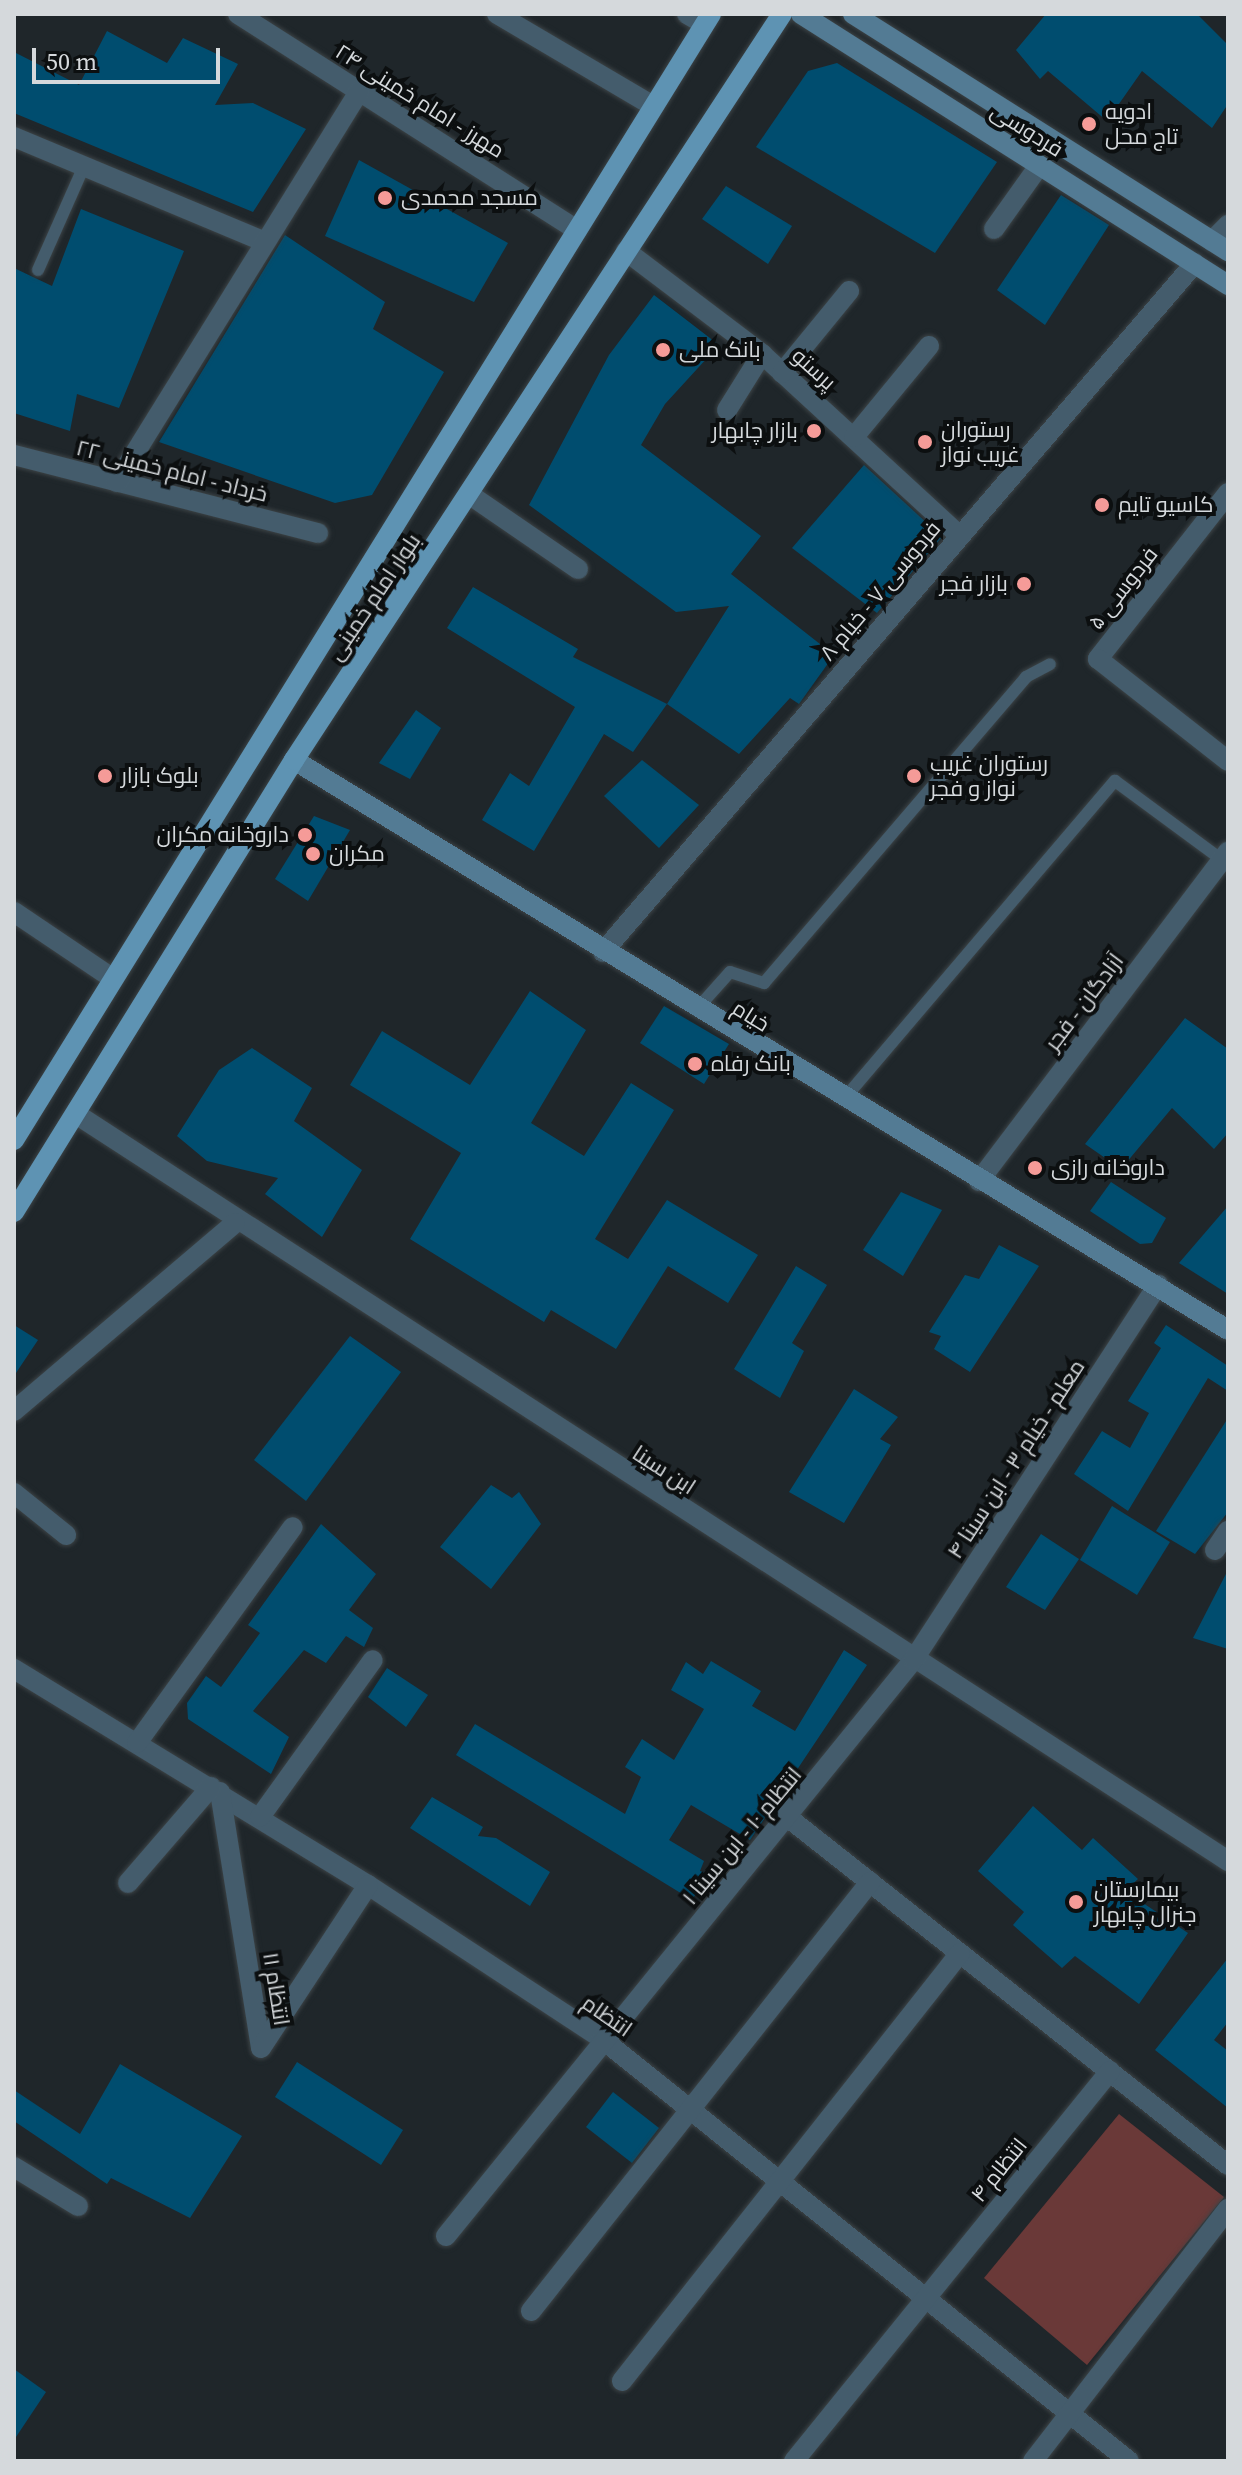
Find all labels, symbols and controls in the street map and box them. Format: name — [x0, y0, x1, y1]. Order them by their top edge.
scale bar — [36, 32, 224, 82]
street label: مهرز - امام خمینی ۲۴ — [331, 38, 509, 164]
text: 50 m — [46, 45, 97, 78]
street label: فردوسی — [986, 98, 1068, 162]
place label: ادویه تاج محل — [1105, 98, 1178, 150]
marker: ادویه تاج محل — [1080, 115, 1098, 133]
place label: مسجد محمدی — [401, 185, 538, 211]
marker: مسجد محمدی — [376, 189, 394, 207]
place label: بانک ملی — [679, 337, 761, 363]
marker: بانک ملی — [654, 341, 672, 359]
street label: پرستو — [787, 343, 841, 395]
place label: رستوران غریب نواز — [941, 416, 1020, 468]
place label: بازار چابهار — [712, 418, 798, 444]
marker: بازار چابهار — [805, 422, 823, 440]
marker: رستوران غریب نواز — [916, 433, 934, 451]
street label: خرداد - امام خمینی ۲۲ — [74, 434, 270, 508]
place label: کاسیو تایم — [1118, 492, 1213, 518]
marker: کاسیو تایم — [1093, 496, 1111, 514]
street label: فردوسی ۷ - خیام ۸ — [814, 516, 946, 666]
street label: بلوار امام خمینی — [322, 529, 426, 665]
street label: فردوسی ۵ — [1083, 542, 1163, 634]
place label: بازار فجر — [940, 571, 1008, 597]
marker: بازار فجر — [1015, 575, 1033, 593]
place label: رستوران غریب نواز و فجر — [930, 750, 1048, 802]
place label: بلوک بازار — [121, 763, 199, 789]
marker: بلوک بازار — [96, 767, 114, 785]
marker: رستوران غریب نواز و فجر — [905, 767, 923, 785]
place label: داروخانه مکران — [156, 822, 289, 848]
marker: داروخانه مکران — [296, 826, 314, 844]
place label: مکران — [329, 841, 385, 867]
marker: مکران — [304, 845, 322, 863]
street label: آزادگان - فجر — [1039, 948, 1129, 1056]
street label: خیام — [727, 994, 775, 1038]
place label: بانک رفاه — [711, 1051, 791, 1077]
marker: بانک رفاه — [686, 1055, 704, 1073]
place label: داروخانه رازی — [1051, 1155, 1165, 1181]
marker: داروخانه رازی — [1026, 1159, 1044, 1177]
street label: معلم - خیام ۳ - ابن سینا ۴ — [942, 1354, 1090, 1564]
street label: ابن سینا — [627, 1440, 701, 1500]
street label: انتظام ۱۰ - ابن سینا ۱ — [677, 1762, 807, 1910]
place label: بیمارستان جنرال چابهار — [1094, 1876, 1196, 1928]
marker: بیمارستان جنرال چابهار — [1065, 1891, 1087, 1913]
street label: انتظام ۱۱ — [257, 1951, 295, 2027]
street label: انتظام — [577, 1989, 637, 2043]
street label: انتظام ۴ — [965, 2133, 1033, 2207]

